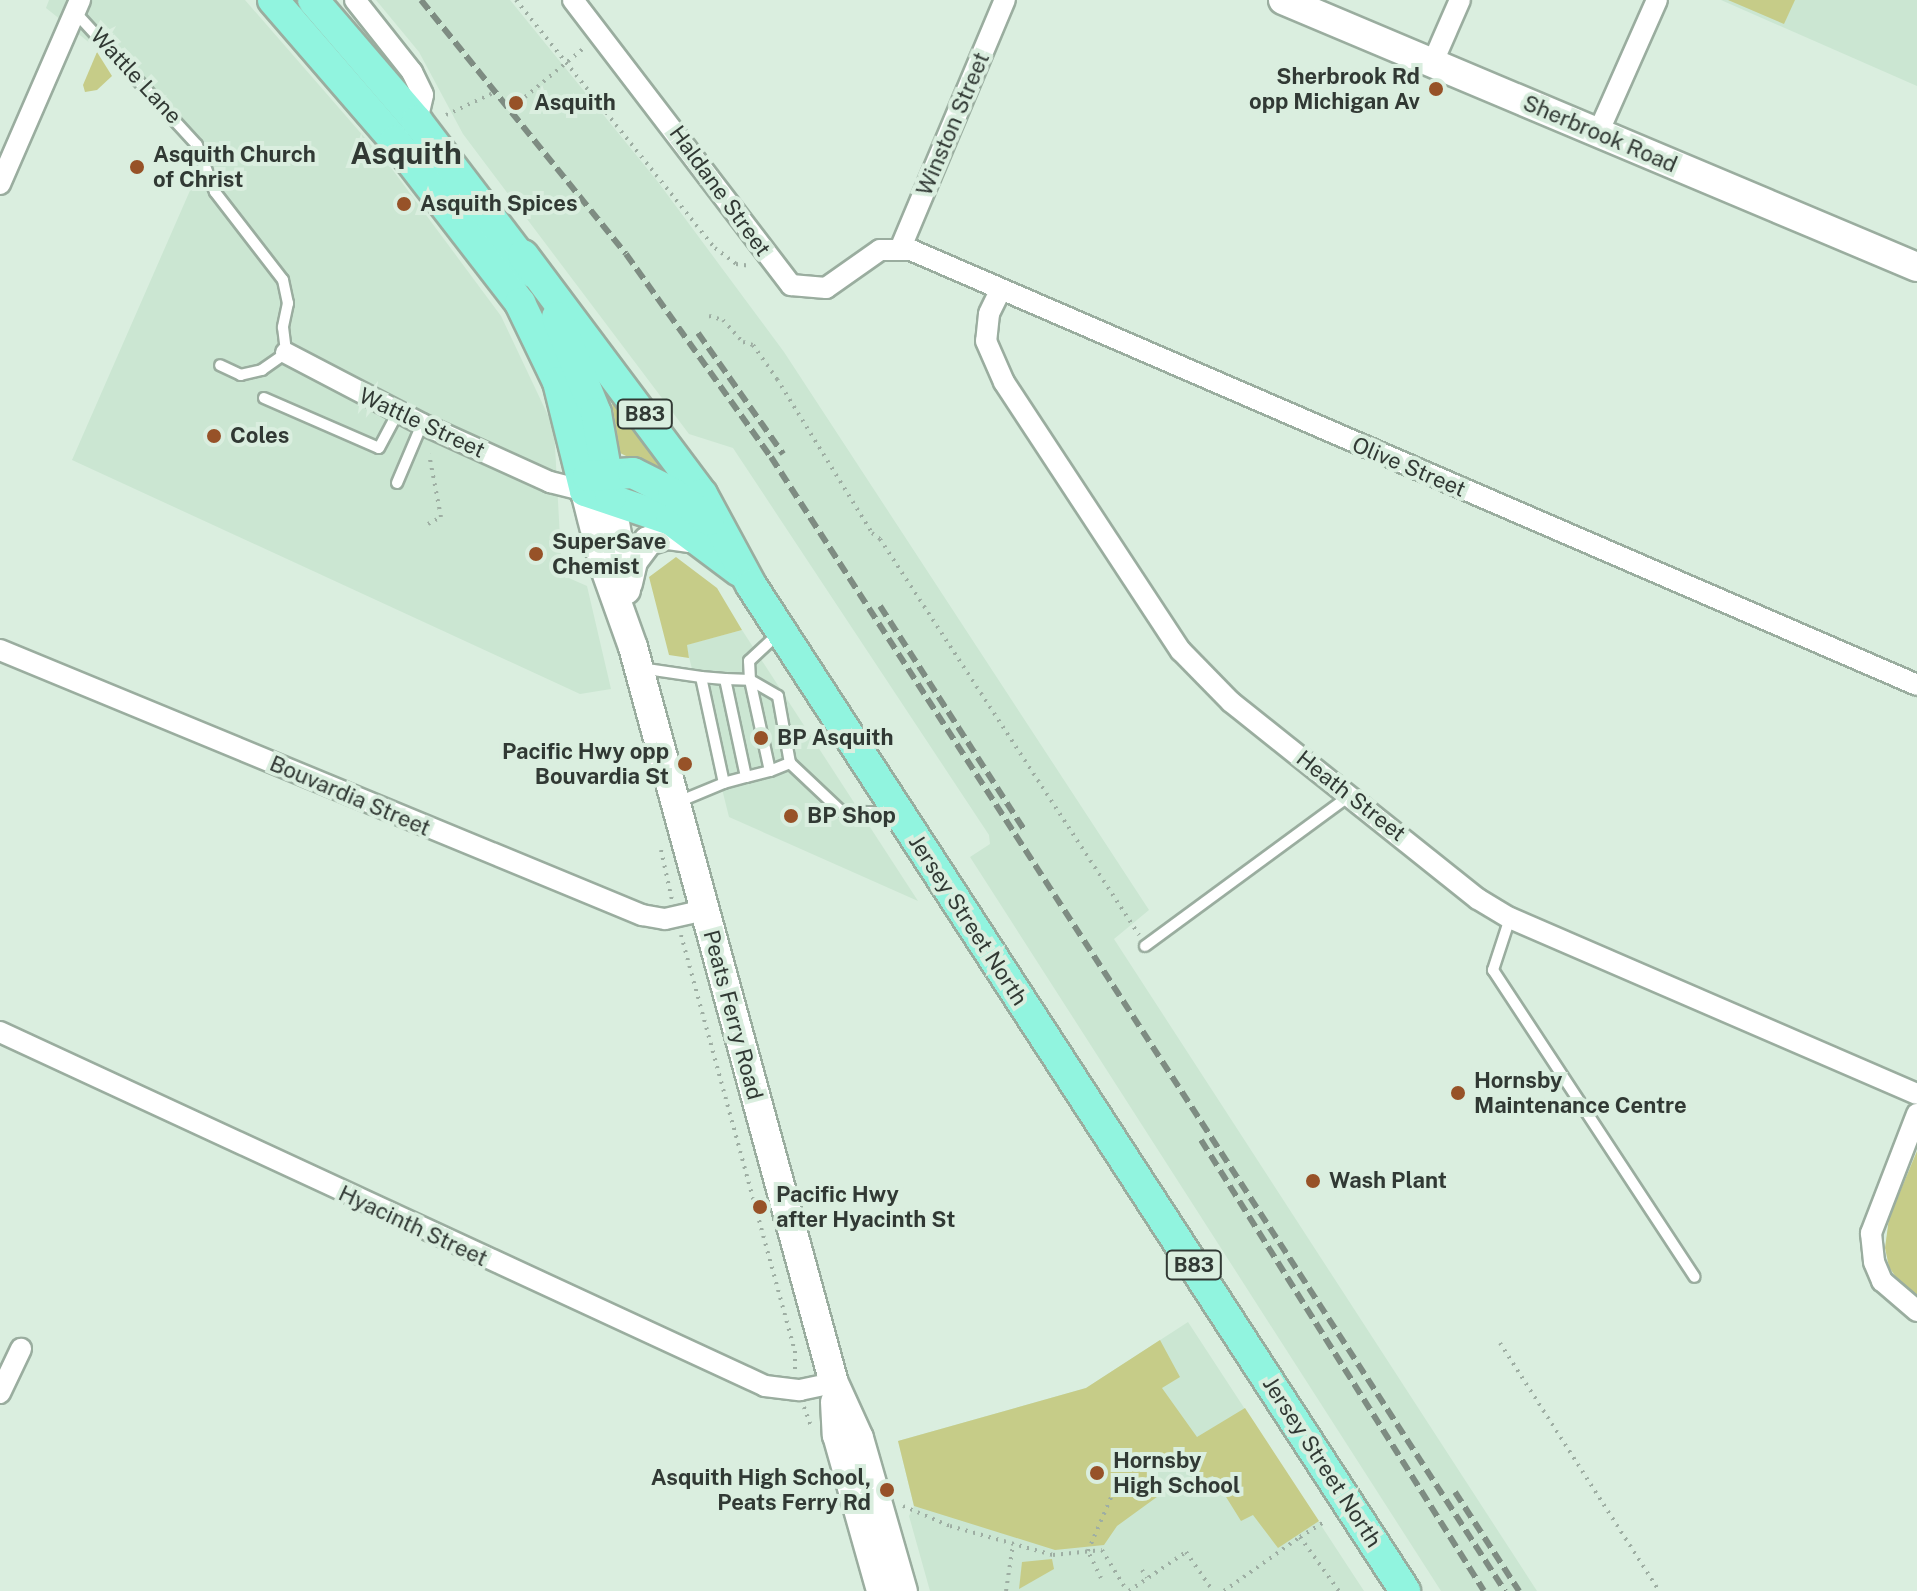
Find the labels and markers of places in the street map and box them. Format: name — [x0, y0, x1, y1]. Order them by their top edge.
place label: Sherbrook Rd opp Michigan Av — [1249, 63, 1420, 114]
marker: Sherbrook Rd opp Michigan Av — [1427, 80, 1445, 98]
place label: Asquith — [534, 90, 616, 116]
marker: Asquith — [505, 92, 527, 114]
place label: Asquith Church of Christ — [153, 141, 316, 192]
marker: Asquith Church of Christ — [128, 158, 146, 176]
place label: Asquith Spices — [420, 191, 577, 217]
marker: Asquith Spices — [395, 195, 413, 213]
place label: Coles — [230, 423, 289, 449]
marker: Coles — [205, 427, 223, 445]
place label: SuperSave Chemist — [552, 528, 666, 580]
marker: SuperSave Chemist — [527, 545, 545, 563]
place label: BP Asquith — [777, 725, 894, 751]
marker: BP Asquith — [752, 729, 770, 747]
place label: Pacific Hwy opp Bouvardia St — [502, 738, 669, 790]
marker: Pacific Hwy opp Bouvardia St — [676, 755, 694, 773]
place label: BP Shop — [807, 803, 896, 829]
marker: BP Shop — [782, 807, 800, 825]
place label: Hornsby Maintenance Centre — [1474, 1067, 1687, 1118]
marker: Hornsby Maintenance Centre — [1449, 1084, 1467, 1102]
place label: Wash Plant — [1329, 1168, 1447, 1194]
marker: Wash Plant — [1304, 1172, 1322, 1190]
place label: Pacific Hwy after Hyacinth St — [776, 1181, 955, 1232]
marker: Pacific Hwy after Hyacinth St — [751, 1198, 769, 1216]
place label: Hornsby High School — [1113, 1447, 1240, 1498]
place label: Asquith High School, Peats Ferry Rd — [651, 1464, 871, 1516]
marker: Hornsby High School — [1088, 1464, 1106, 1482]
marker: Asquith High School, Peats Ferry Rd — [878, 1481, 896, 1499]

